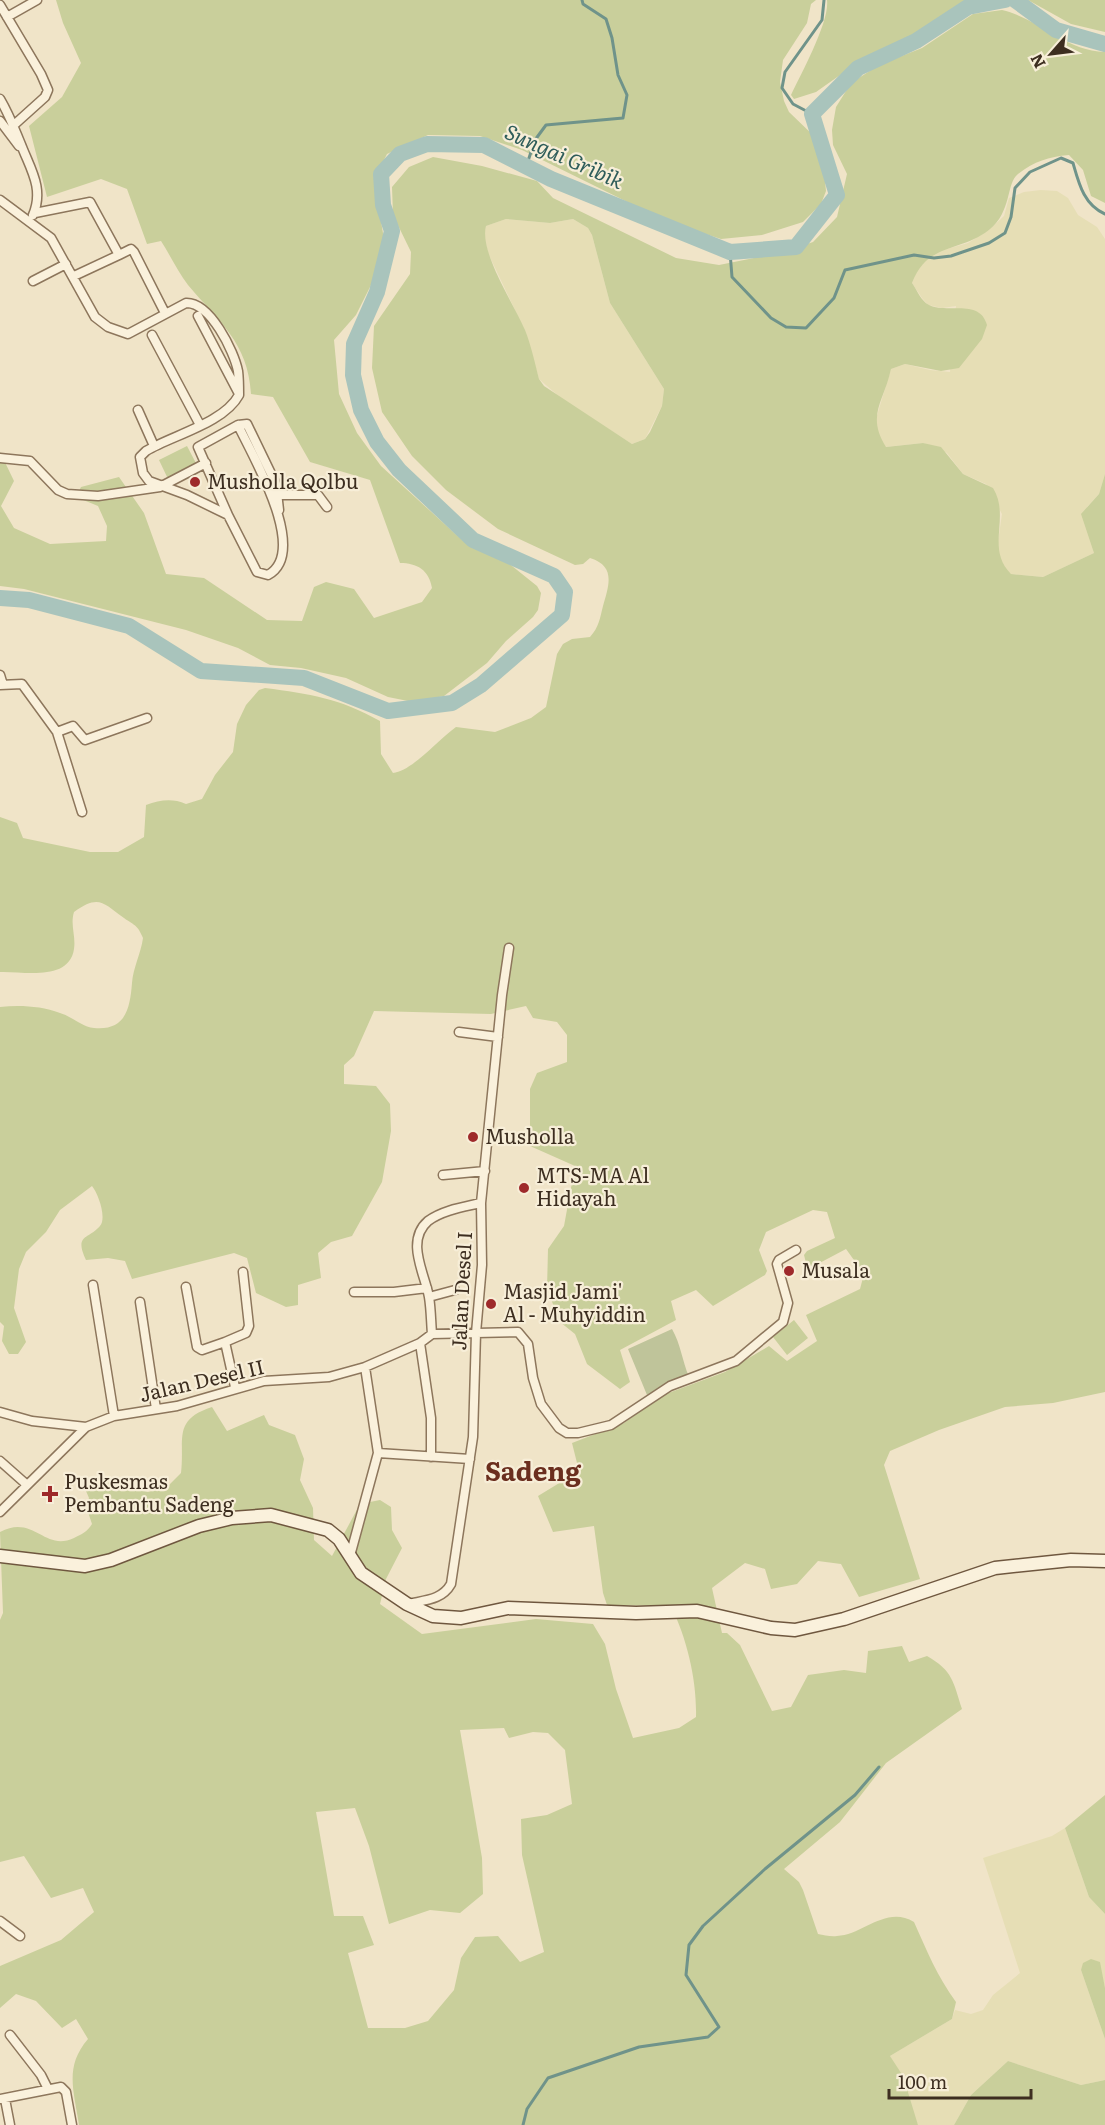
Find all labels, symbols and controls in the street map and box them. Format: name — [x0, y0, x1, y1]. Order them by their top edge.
north arrow — [1021, 24, 1081, 84]
text: N — [1023, 50, 1051, 73]
water label: Sungai Gribik — [500, 115, 630, 195]
place label: Musholla Qolbu — [207, 465, 359, 495]
marker: Musholla Qolbu — [188, 475, 202, 489]
place label: Musholla — [485, 1120, 575, 1150]
marker: Musholla — [466, 1130, 480, 1144]
place label: MTS-MA Al Hidayah — [536, 1159, 650, 1212]
marker: MTS-MA Al Hidayah — [517, 1181, 531, 1195]
street label: Jalan Desel I — [442, 1231, 478, 1351]
place label: Musala — [801, 1254, 870, 1284]
marker: Musala — [782, 1264, 796, 1278]
place label: Masjid Jami' Al - Muhyiddin — [503, 1275, 646, 1328]
marker: Masjid Jami' Al - Muhyiddin — [484, 1297, 498, 1311]
street label: Jalan Desel II — [136, 1350, 267, 1408]
district label: Sadeng — [485, 1450, 581, 1489]
place label: Puskesmas Pembantu Sadeng — [64, 1465, 235, 1518]
marker: Puskesmas Pembantu Sadeng — [41, 1485, 59, 1503]
scale bar — [889, 2062, 1032, 2100]
text: 100 m — [898, 2068, 947, 2095]

